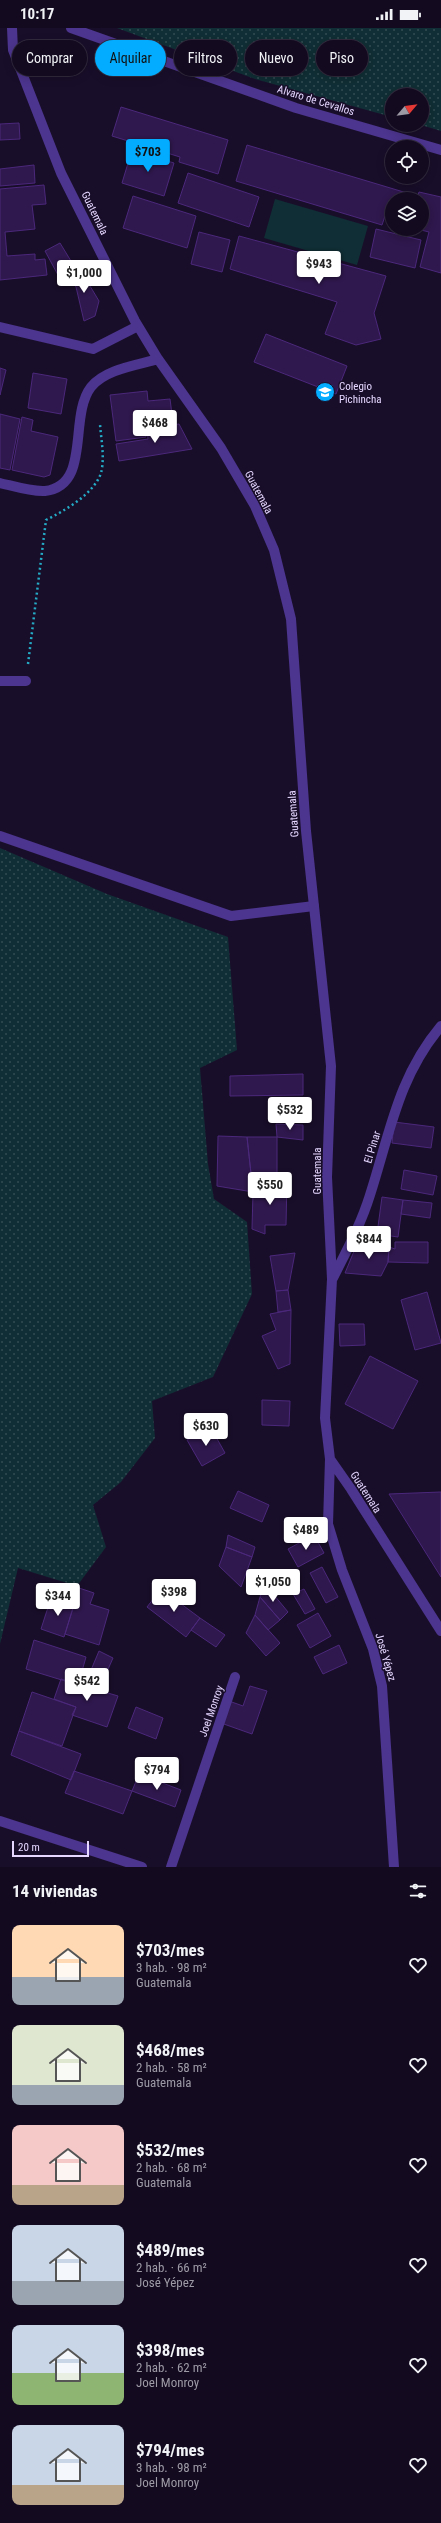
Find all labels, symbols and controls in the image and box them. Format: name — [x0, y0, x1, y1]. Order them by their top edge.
text: 10:17 — [20, 5, 54, 23]
chip: Comprar — [12, 40, 87, 76]
chip: Alquilar — [95, 40, 166, 76]
chip: Filtros — [174, 40, 237, 76]
chip: Nuevo — [245, 40, 308, 76]
chip: Piso — [316, 40, 368, 76]
street label: Alvaro de Cevallos — [276, 83, 356, 118]
north arrow — [385, 88, 429, 132]
map controls — [385, 88, 429, 236]
pin: $703 — [124, 139, 172, 173]
button: locate — [385, 140, 429, 184]
text: $703 — [135, 144, 161, 159]
street label: Guatemala — [78, 189, 111, 237]
button: layers — [385, 192, 429, 236]
pin: $943 — [295, 251, 343, 285]
text: $943 — [306, 256, 332, 271]
pin: $1,000 — [51, 260, 117, 294]
text: $1,000 — [66, 265, 102, 280]
place label: Colegio Pichincha — [339, 380, 382, 406]
school or university icon: Colegio Pichincha — [314, 381, 336, 403]
pin: $468 — [131, 410, 179, 444]
text: $468 — [142, 415, 168, 430]
street label: Guatemala — [242, 469, 275, 516]
street label: Guatemala — [285, 790, 302, 838]
pin: $532 — [266, 1097, 314, 1131]
text: $532 — [277, 1102, 303, 1117]
street label: El Pinar — [361, 1129, 384, 1165]
street label: Guatemala — [311, 1148, 324, 1194]
pin: $550 — [246, 1172, 294, 1206]
text: $550 — [257, 1177, 283, 1192]
pin: $844 — [345, 1226, 393, 1260]
text: $844 — [356, 1231, 382, 1246]
pin: $630 — [182, 1413, 230, 1447]
text: $630 — [193, 1418, 219, 1433]
street label: Guatemala — [347, 1469, 384, 1515]
pin: $489 — [282, 1517, 330, 1551]
text: $489 — [293, 1522, 319, 1537]
pin: $1,050 — [240, 1569, 306, 1603]
text: $1,050 — [255, 1574, 291, 1589]
pin: $398 — [150, 1579, 198, 1613]
pin: $344 — [34, 1583, 82, 1617]
text: $398 — [161, 1584, 187, 1599]
text: $344 — [45, 1588, 71, 1603]
street label: José Yépez — [372, 1632, 399, 1683]
pin: $542 — [63, 1668, 111, 1702]
text: $542 — [74, 1673, 100, 1688]
street label: Joel Monroy — [197, 1683, 226, 1739]
pin: $794 — [133, 1757, 181, 1791]
text: $794 — [144, 1762, 170, 1777]
scale bar — [12, 1839, 89, 1858]
text: 20 m — [18, 1841, 40, 1854]
icon: filters — [407, 1880, 429, 1902]
text: 14 viviendas — [12, 1881, 98, 1901]
text: $703/mes — [136, 1940, 204, 1960]
icon: home — [44, 1941, 92, 1989]
icon: heart — [407, 1954, 429, 1976]
text: 3 hab. · 98 m² — [136, 1960, 207, 1975]
text: Guatemala — [136, 1975, 191, 1990]
text: $468/mes — [136, 2040, 204, 2060]
icon: home — [44, 2041, 92, 2089]
icon: heart — [407, 2054, 429, 2076]
text: 2 hab. · 58 m² — [136, 2060, 207, 2075]
text: Guatemala — [136, 2075, 191, 2090]
text: $532/mes — [136, 2140, 204, 2160]
icon: home — [44, 2141, 92, 2189]
icon: heart — [407, 2154, 429, 2176]
text: 2 hab. · 68 m² — [136, 2160, 207, 2175]
text: Guatemala — [136, 2175, 191, 2190]
text: $489/mes — [136, 2240, 204, 2260]
icon: home — [44, 2241, 92, 2289]
icon: heart — [407, 2254, 429, 2276]
text: 2 hab. · 66 m² — [136, 2260, 207, 2275]
text: José Yépez — [136, 2275, 195, 2290]
text: $398/mes — [136, 2340, 204, 2360]
icon: home — [44, 2341, 92, 2389]
icon: heart — [407, 2354, 429, 2376]
text: 2 hab. · 62 m² — [136, 2360, 207, 2375]
text: Joel Monroy — [136, 2375, 199, 2390]
text: $794/mes — [136, 2440, 204, 2460]
icon: home — [44, 2441, 92, 2489]
icon: heart — [407, 2454, 429, 2476]
text: 3 hab. · 98 m² — [136, 2460, 207, 2475]
text: Joel Monroy — [136, 2475, 199, 2490]

